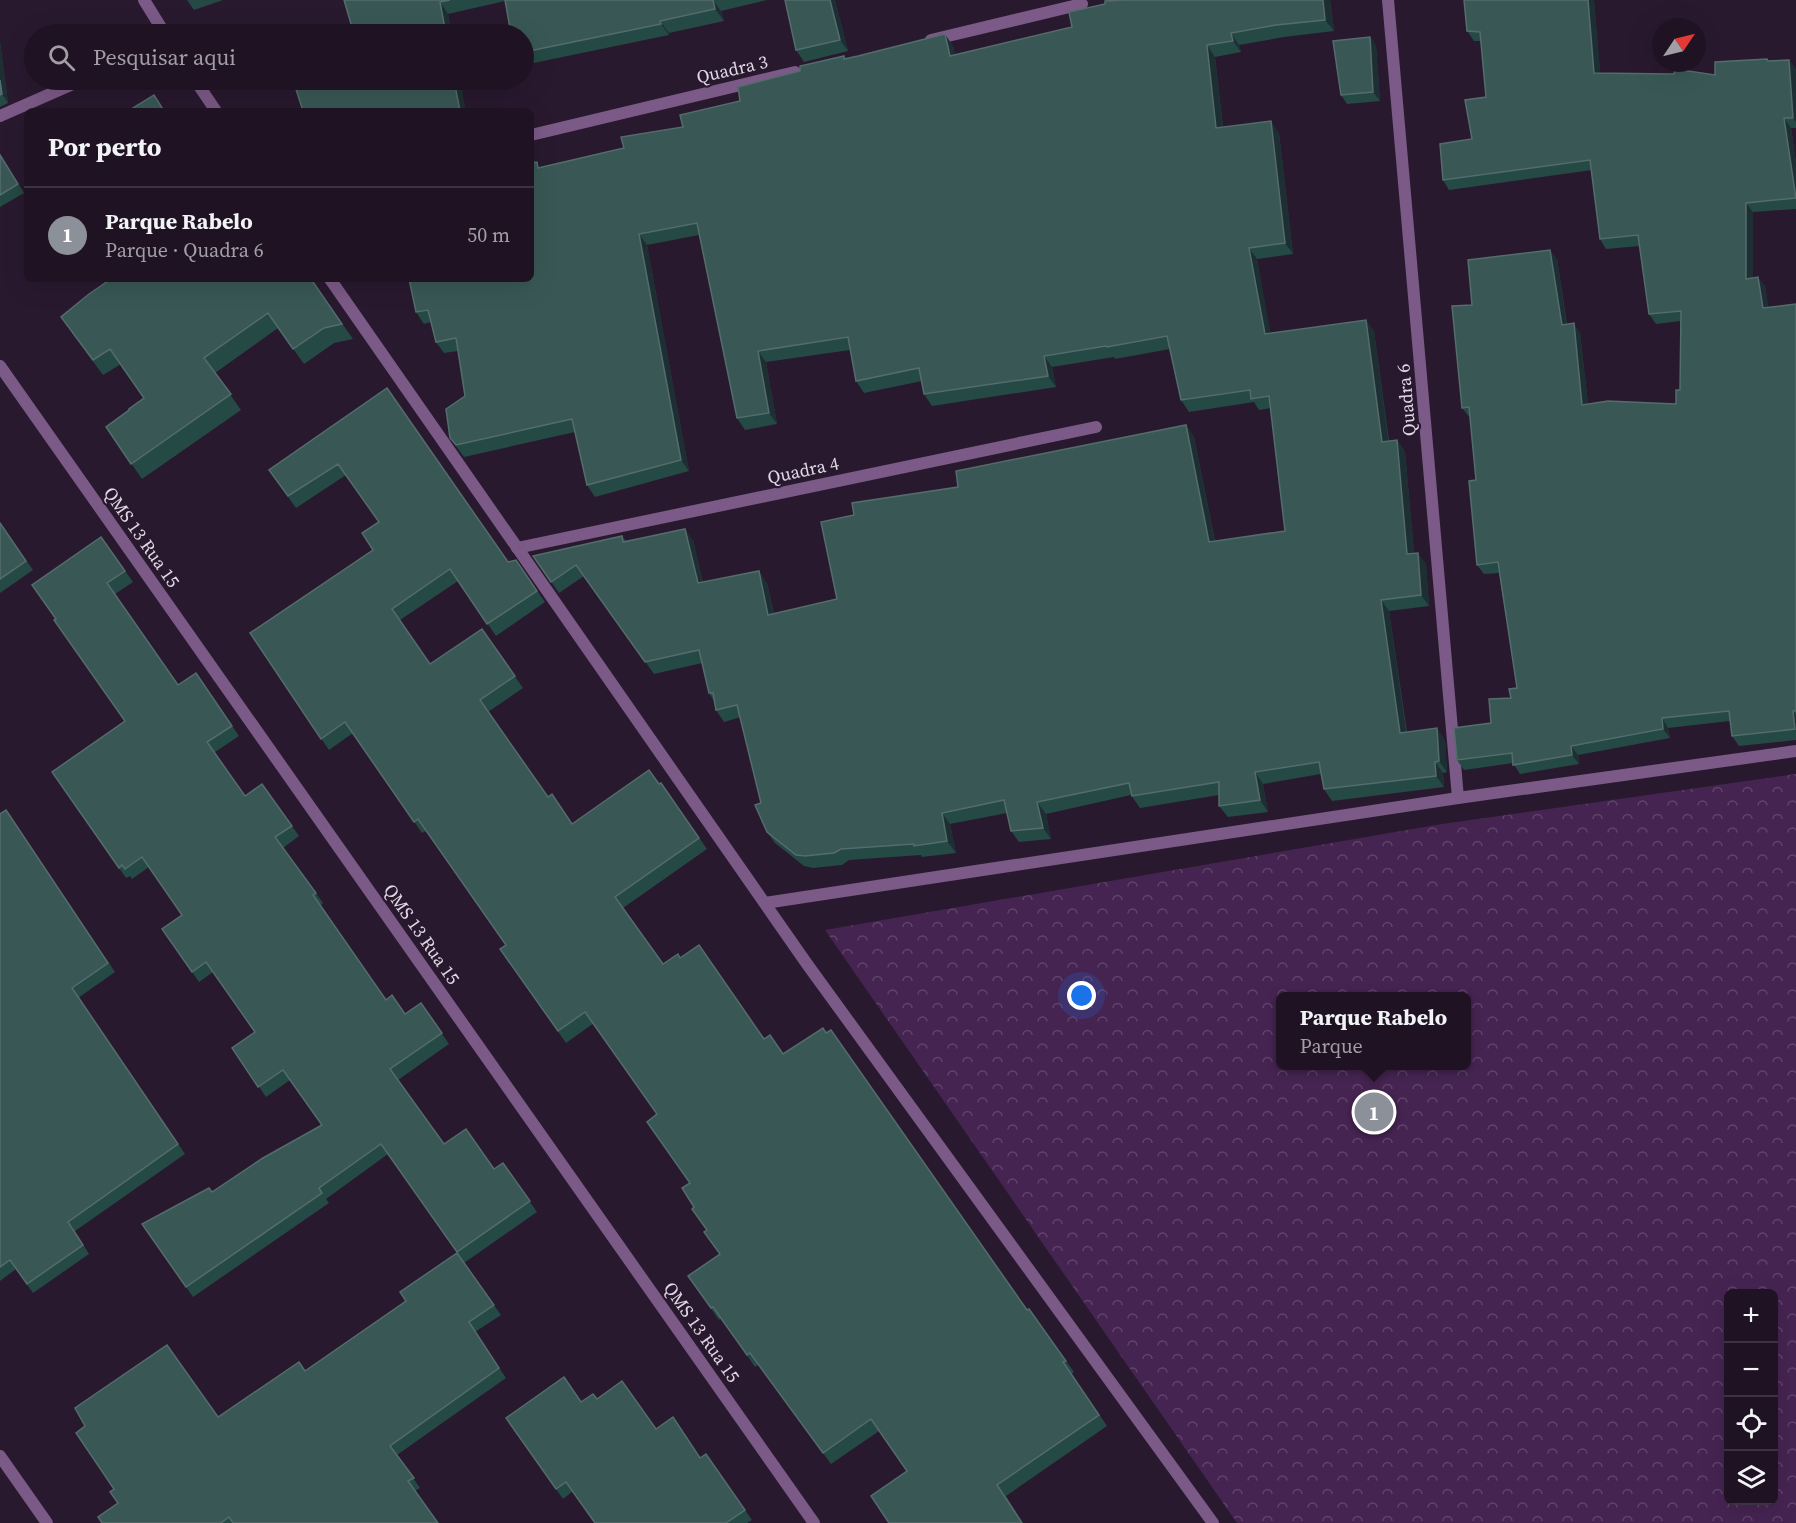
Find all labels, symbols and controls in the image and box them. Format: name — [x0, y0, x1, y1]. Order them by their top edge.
north arrow — [1652, 18, 1706, 72]
search box — [24, 24, 534, 90]
icon: search — [45, 41, 78, 74]
text: Pesquisar aqui — [93, 42, 236, 72]
street label: Quadra 3 — [694, 49, 770, 89]
text: Por perto — [48, 129, 162, 165]
text: Parque Rabelo — [105, 206, 253, 236]
text: 1 — [62, 221, 73, 249]
text: 50 m — [467, 221, 510, 249]
text: Parque · Quadra 6 — [105, 236, 264, 264]
street label: Quadra 6 — [1390, 363, 1422, 437]
street label: Quadra 4 — [765, 450, 841, 490]
street label: QMS 13 Rua 15 — [98, 482, 186, 592]
street label: QMS 13 Rua 15 — [378, 879, 466, 989]
your location — [1067, 981, 1096, 1010]
popup — [1276, 992, 1471, 1070]
text: Parque Rabelo — [1300, 1002, 1447, 1032]
text: Parque — [1300, 1032, 1363, 1060]
pin: 1 — [1354, 1090, 1394, 1134]
street label: QMS 13 Rua 15 — [658, 1277, 746, 1387]
map controls — [1724, 1289, 1778, 1505]
button: + — [1724, 1289, 1778, 1343]
button: − — [1724, 1343, 1778, 1397]
button: locate — [1724, 1397, 1778, 1451]
button: layers — [1724, 1451, 1778, 1505]

